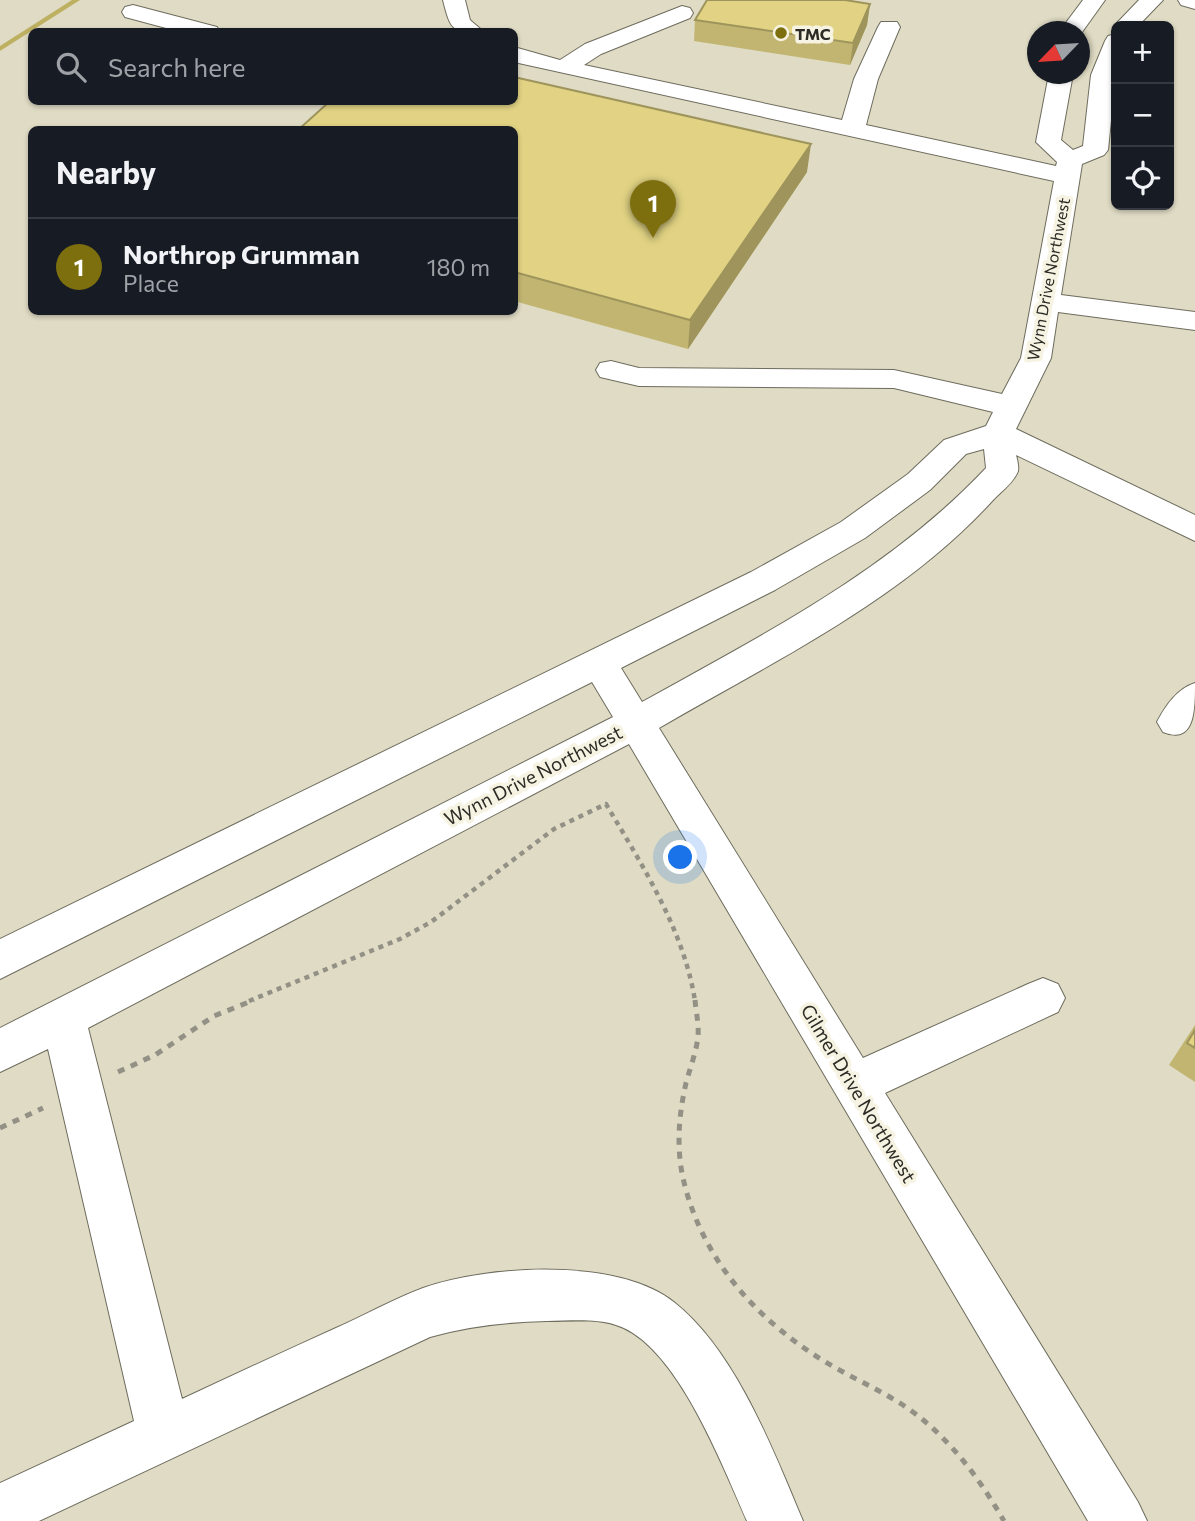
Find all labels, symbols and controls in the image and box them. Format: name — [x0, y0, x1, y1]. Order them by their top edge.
north arrow — [1027, 21, 1090, 84]
map controls — [1111, 21, 1174, 210]
button: + — [1111, 21, 1174, 84]
place label: TMC — [795, 24, 831, 43]
marker: TMC — [773, 25, 789, 41]
search box — [28, 28, 518, 105]
icon: search — [52, 48, 90, 86]
text: Search here — [108, 51, 246, 82]
button: − — [1111, 84, 1174, 147]
button: locate — [1111, 147, 1174, 210]
text: Nearby — [56, 153, 156, 190]
pin: 1 — [630, 180, 676, 238]
street label: Wynn Drive Northwest — [1023, 196, 1073, 362]
text: Northrop Grumman — [123, 238, 360, 269]
text: 1 — [74, 253, 84, 281]
text: 180 m — [427, 253, 490, 281]
text: Place — [123, 269, 179, 297]
street label: Wynn Drive Northwest — [440, 720, 626, 830]
your location — [663, 840, 697, 874]
street label: Gilmer Drive Northwest — [797, 1000, 922, 1187]

